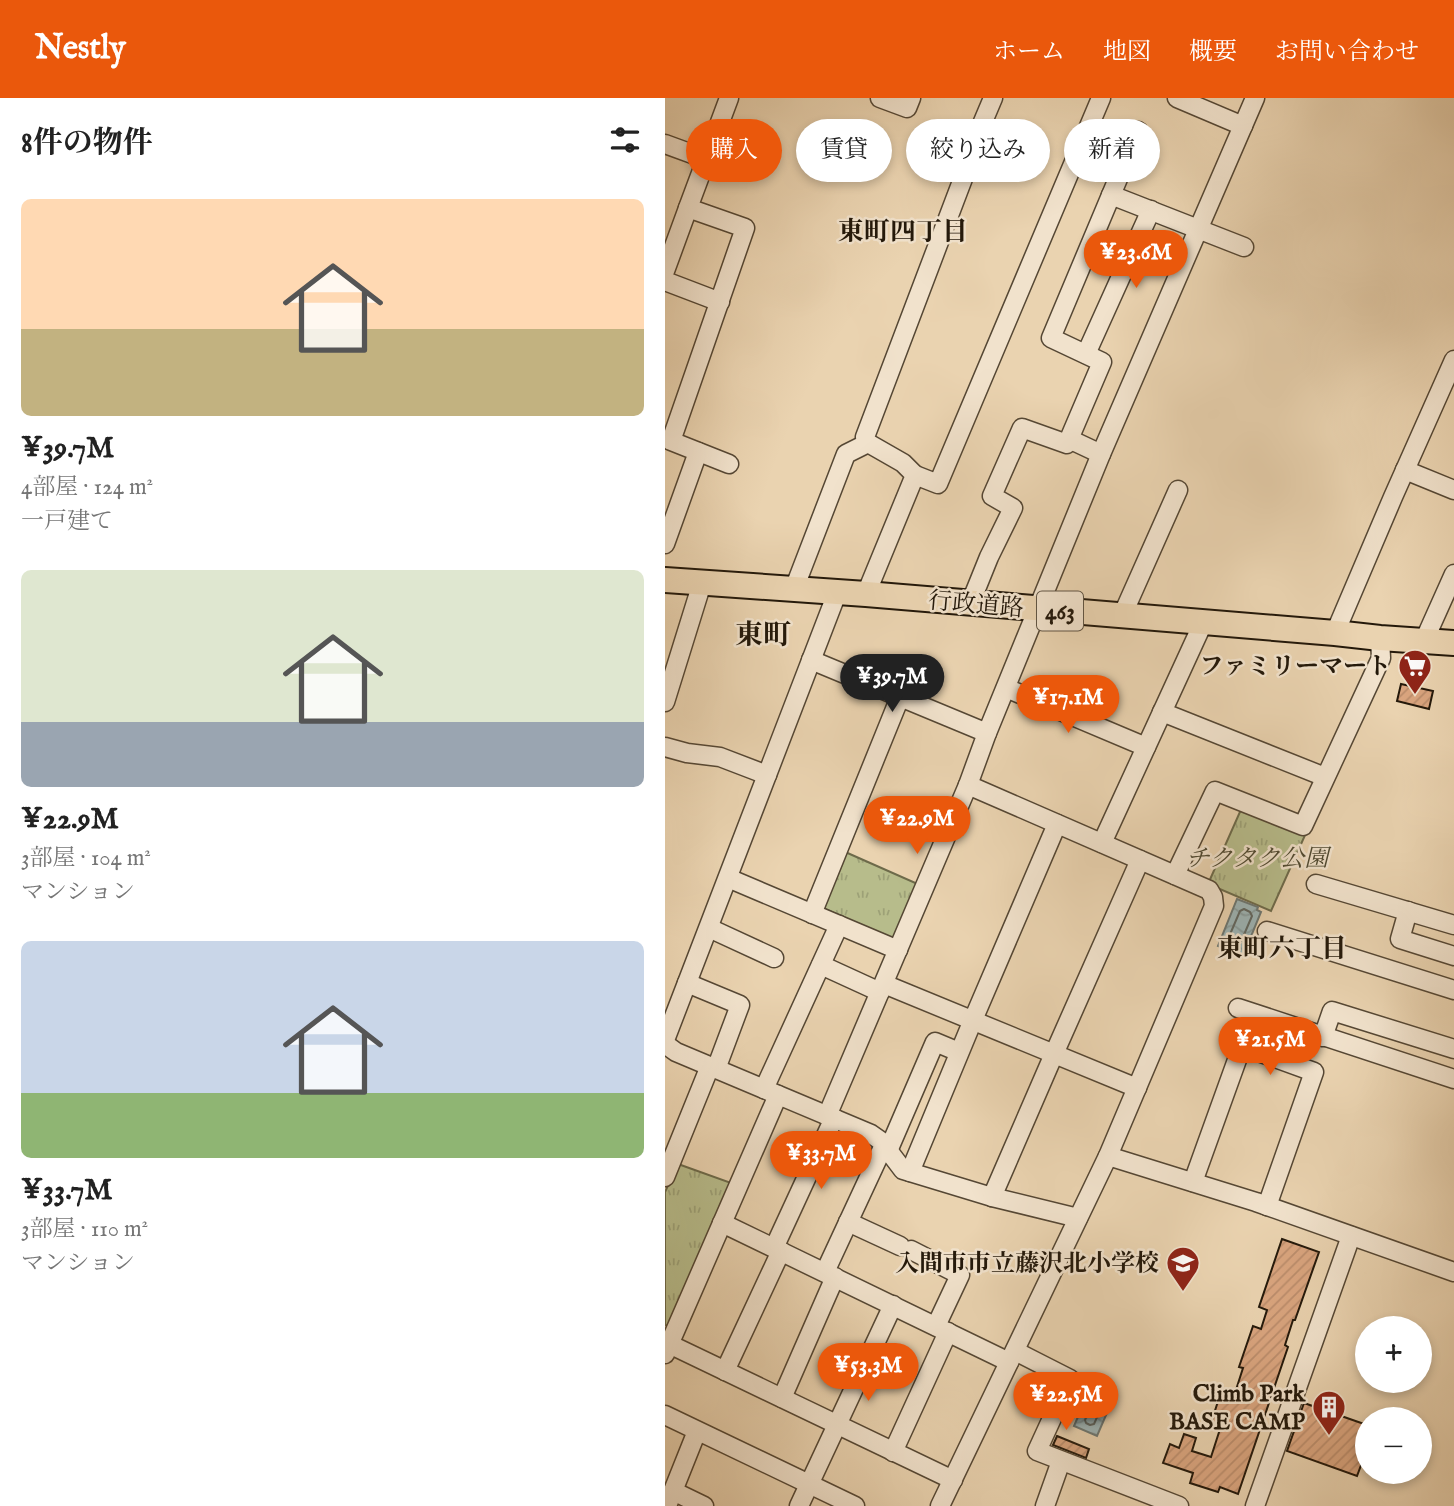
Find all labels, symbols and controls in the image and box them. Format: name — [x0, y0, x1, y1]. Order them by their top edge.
text: Nestly — [35, 28, 126, 70]
text: ホーム — [993, 37, 1065, 68]
text: 地図 — [1103, 37, 1151, 68]
text: 概要 — [1189, 37, 1237, 68]
text: お問い合わせ — [1275, 37, 1419, 68]
chip: 購入 — [686, 119, 782, 182]
chip: 賃貸 — [796, 119, 892, 182]
chip: 絞り込み — [906, 119, 1050, 182]
chip: 新着 — [1064, 119, 1160, 182]
icon: filters — [606, 121, 644, 159]
text: 8件の物件 — [21, 125, 153, 163]
district label: 東町四丁目 — [838, 216, 968, 249]
pin: ¥23.6M — [1079, 230, 1193, 290]
text: ¥23.6M — [1100, 238, 1172, 267]
icon: home — [270, 245, 396, 371]
text: ¥39.7M — [21, 430, 114, 468]
text: 4部屋 · 124 m² — [21, 473, 153, 502]
text: 一戸建て — [21, 507, 113, 536]
street label: 行政道路 — [927, 586, 1025, 625]
road number: 463 — [1037, 592, 1083, 631]
icon: home — [270, 616, 396, 742]
district label: 東町 — [735, 619, 791, 654]
supermarket icon: ファミリーマート — [1396, 647, 1434, 696]
place label: ファミリーマート — [1199, 652, 1391, 683]
pin: ¥39.7M — [835, 654, 949, 714]
text: ¥39.7M — [856, 662, 928, 691]
pin: ¥17.1M — [1011, 676, 1125, 735]
text: ¥17.1M — [1032, 683, 1104, 712]
pin: ¥22.9M — [860, 796, 974, 856]
text: ¥22.9M — [21, 801, 119, 839]
text: ¥22.9M — [880, 804, 954, 833]
text: 3部屋 · 104 m² — [21, 844, 151, 873]
park label: チクタク公園 — [1186, 844, 1332, 875]
text: マンション — [21, 878, 135, 907]
district label: 東町六丁目 — [1217, 933, 1347, 966]
icon: home — [270, 987, 396, 1113]
pin: ¥21.5M — [1213, 1018, 1327, 1077]
text: ¥21.5M — [1234, 1025, 1306, 1054]
pin: ¥33.7M — [764, 1132, 878, 1191]
text: ¥33.7M — [786, 1139, 856, 1168]
text: ¥33.7M — [21, 1172, 112, 1210]
text: 3部屋 · 110 m² — [21, 1215, 148, 1244]
school or university icon: 入間市市立藤沢北小学校 — [1164, 1244, 1202, 1293]
text: マンション — [21, 1249, 135, 1278]
place label: 入間市市立藤沢北小学校 — [895, 1249, 1159, 1280]
map controls — [1355, 1316, 1432, 1484]
button: + — [1355, 1316, 1432, 1393]
pin: ¥53.3M — [811, 1344, 925, 1403]
text: ¥53.3M — [834, 1351, 902, 1380]
pin: ¥22.5M — [1009, 1372, 1123, 1432]
place label: Climb Park BASE CAMP — [1169, 1379, 1306, 1438]
text: ¥22.5M — [1029, 1380, 1103, 1409]
building icon: Climb Park BASE CAMP — [1310, 1388, 1348, 1437]
button: − — [1355, 1407, 1432, 1484]

